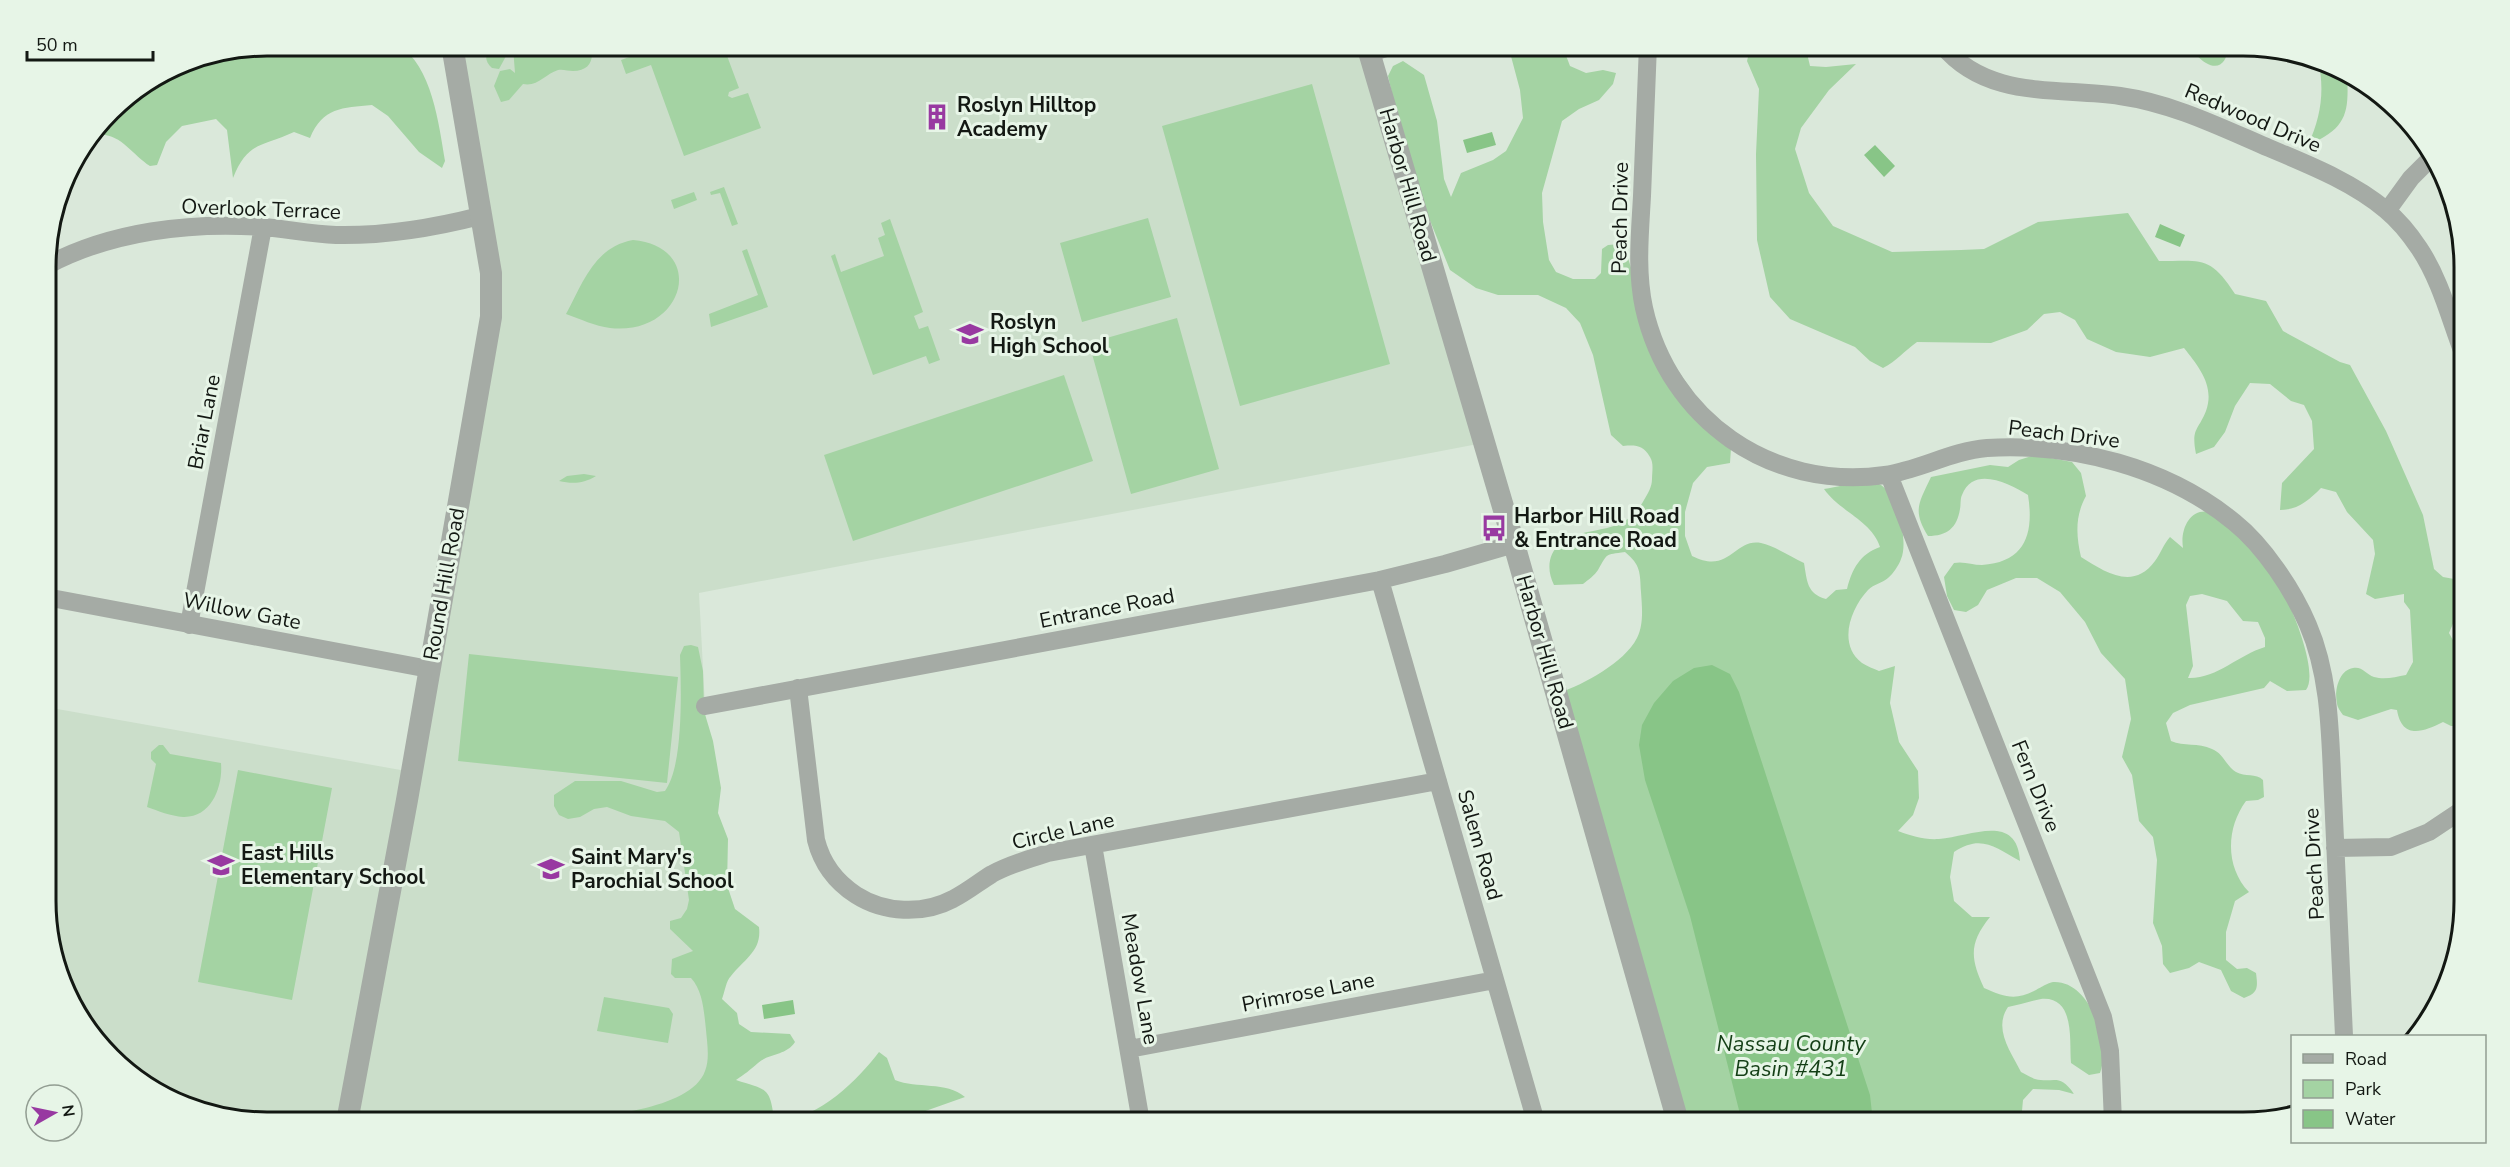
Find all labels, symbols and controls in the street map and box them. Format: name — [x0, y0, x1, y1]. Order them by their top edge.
scale bar — [27, 24, 153, 62]
text: 50 m — [36, 33, 78, 57]
street label: Redwood Drive — [2181, 77, 2325, 159]
place label: Roslyn Hilltop Academy — [957, 91, 1096, 143]
building icon: Roslyn Hilltop Academy — [922, 102, 952, 132]
street label: Harbor Hill Road — [1373, 105, 1443, 265]
street label: Peach Drive — [1605, 162, 1635, 274]
street label: Overlook Terrace — [181, 192, 341, 226]
place label: Roslyn High School — [990, 308, 1109, 360]
school or university icon: Roslyn High School — [955, 319, 985, 349]
street label: Briar Lane — [181, 372, 227, 472]
street label: Peach Drive — [2007, 413, 2121, 455]
place label: Harbor Hill Road & Entrance Road — [1514, 502, 1680, 554]
street label: Round Hill Road — [417, 506, 471, 662]
bus stop icon: Harbor Hill Road & Entrance Road — [1479, 513, 1509, 543]
street label: Harbor Hill Road — [1510, 572, 1580, 732]
street label: Entrance Road — [1037, 581, 1177, 635]
street label: Willow Gate — [181, 586, 303, 636]
street label: Fern Drive — [2005, 736, 2067, 836]
street label: Salem Road — [1451, 787, 1509, 903]
street label: Circle Lane — [1009, 806, 1117, 856]
street label: Peach Drive — [2297, 807, 2331, 921]
place label: East Hills Elementary School — [241, 839, 425, 891]
place label: Saint Mary's Parochial School — [571, 843, 734, 895]
school or university icon: East Hills Elementary School — [206, 850, 236, 880]
school or university icon: Saint Mary's Parochial School — [536, 854, 566, 884]
street label: Meadow Lane — [1115, 911, 1165, 1047]
street label: Primrose Lane — [1239, 965, 1377, 1019]
water label: Nassau County Basin #431 — [1717, 1029, 1866, 1084]
legend — [2291, 1035, 2486, 1143]
text: Road — [2345, 1047, 2387, 1071]
text: Park — [2345, 1077, 2382, 1101]
north arrow — [24, 1083, 84, 1143]
text: N — [56, 1103, 80, 1118]
text: Water — [2345, 1107, 2396, 1131]

